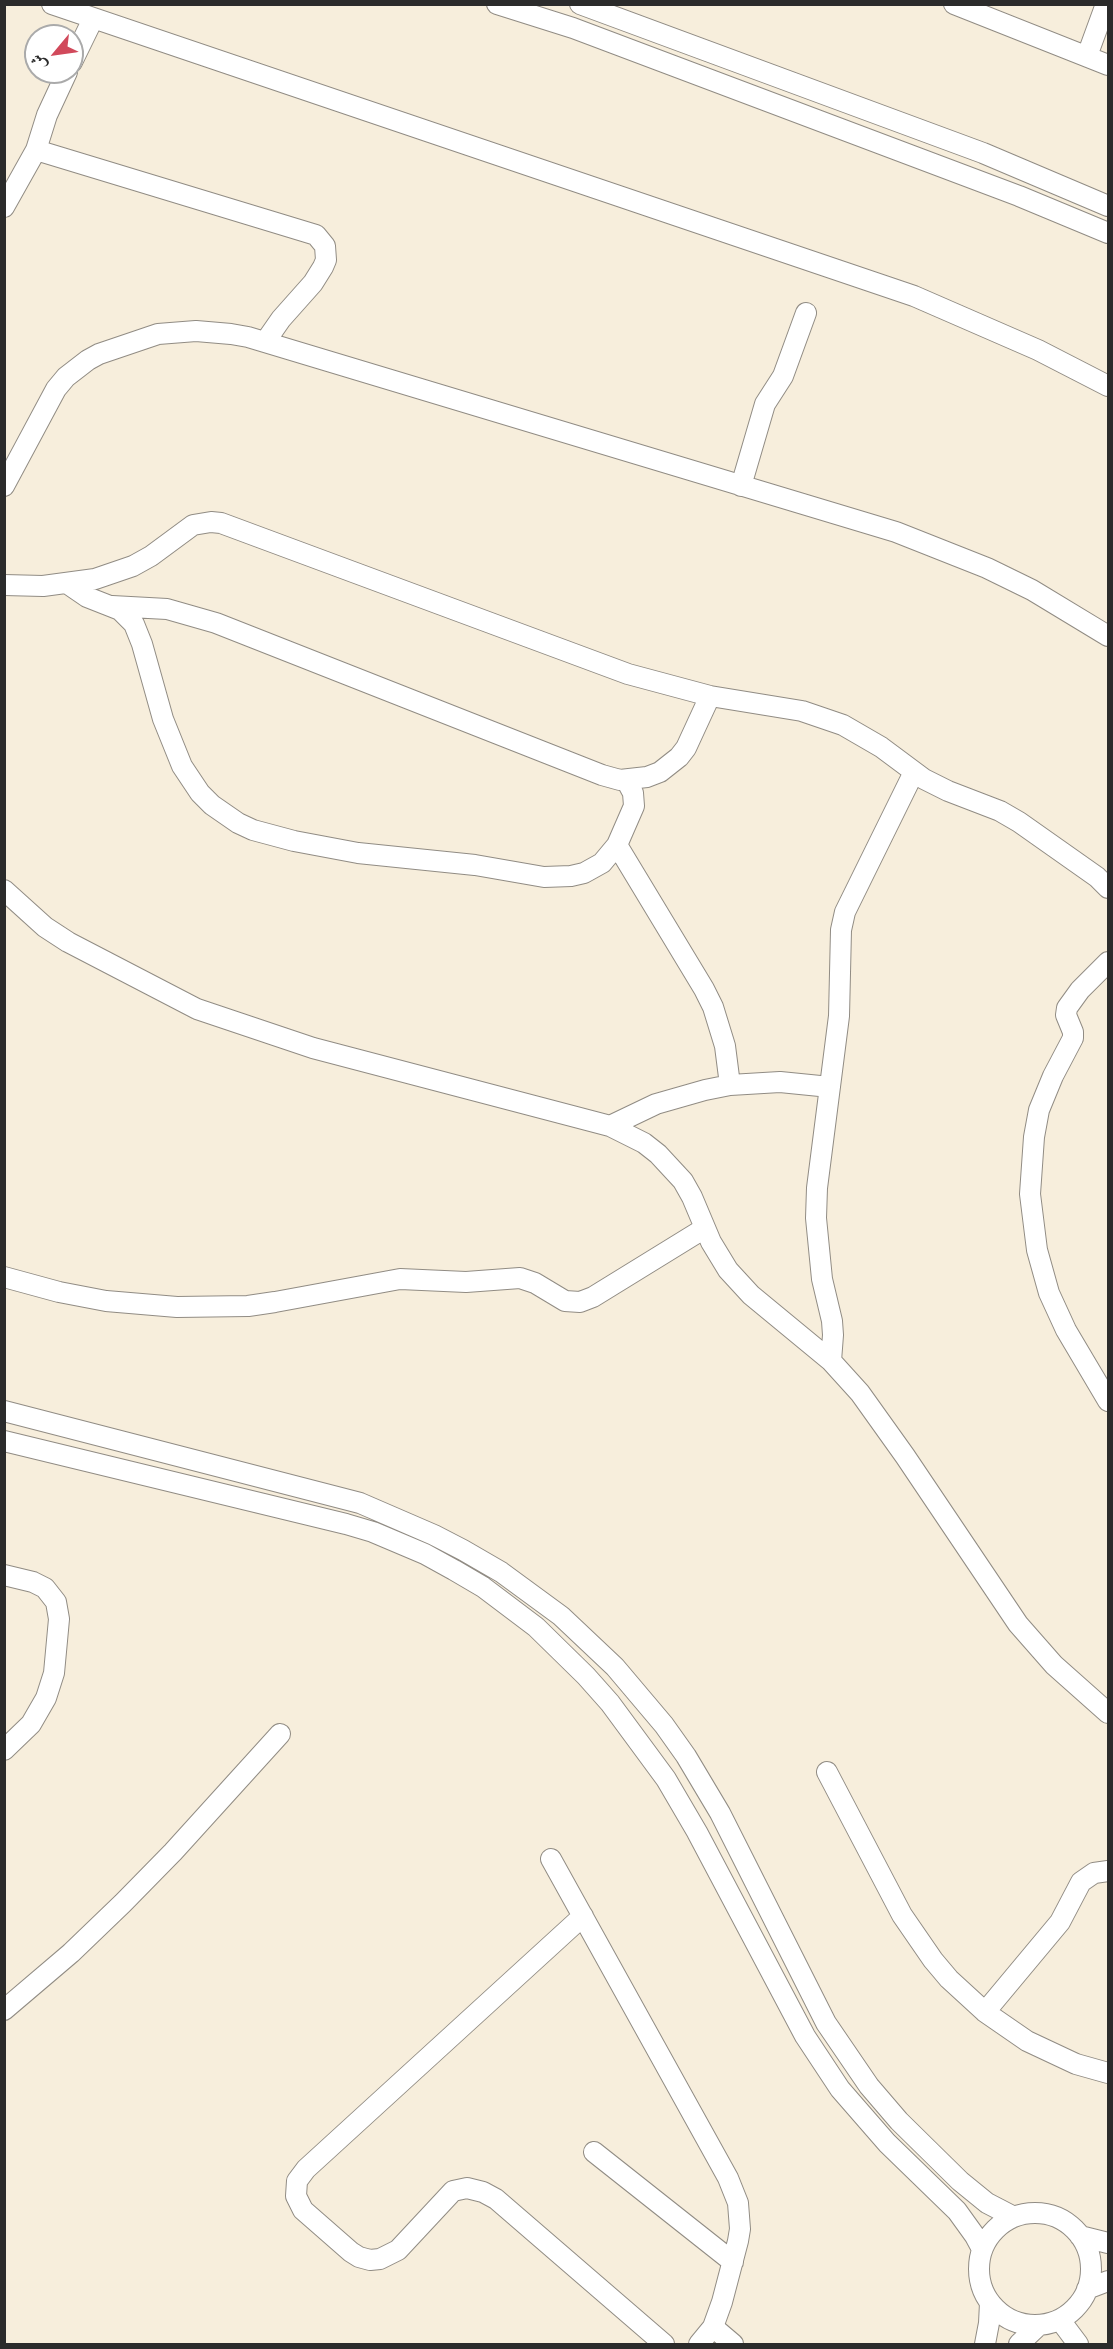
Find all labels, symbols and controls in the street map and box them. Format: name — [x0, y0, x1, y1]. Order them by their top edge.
north arrow — [24, 24, 84, 84]
text: ش — [27, 50, 53, 74]

